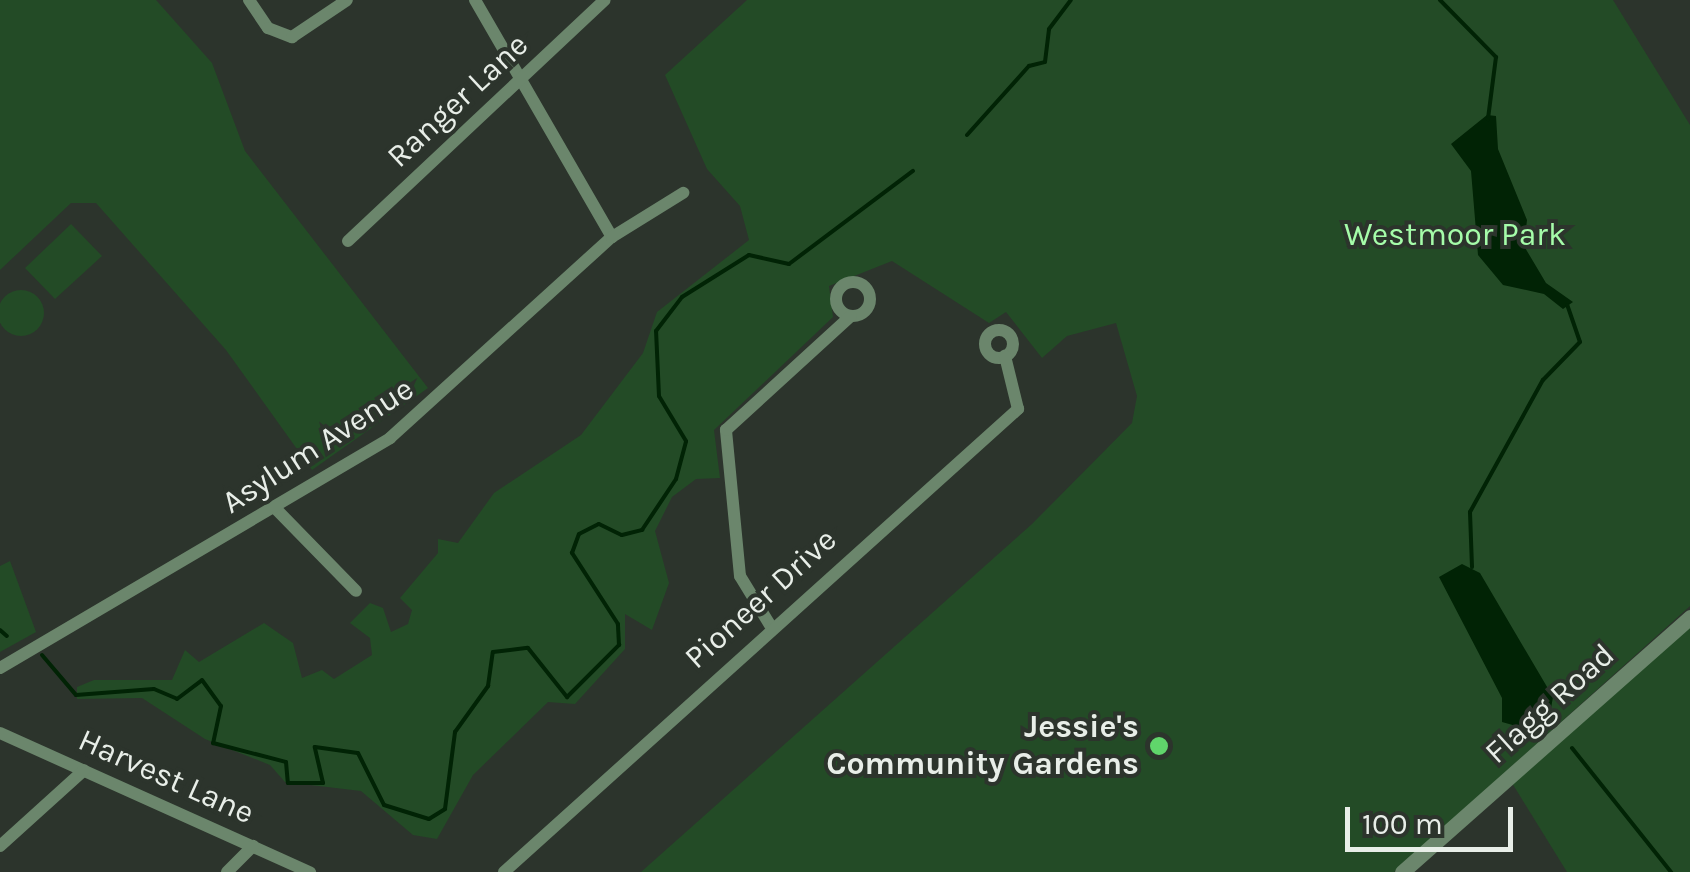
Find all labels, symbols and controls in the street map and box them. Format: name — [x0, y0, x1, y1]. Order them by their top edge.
street label: Ranger Lane — [380, 26, 536, 176]
park label: Westmoor Park — [1344, 216, 1566, 254]
street label: Asylum Avenue — [215, 370, 421, 522]
street label: Pioneer Drive — [677, 521, 845, 677]
street label: Flagg Road — [1477, 636, 1623, 772]
place label: Jessie's Community Gardens — [826, 709, 1139, 784]
street label: Harvest Lane — [72, 721, 260, 833]
marker: Jessie's Community Gardens — [1148, 735, 1170, 757]
scale bar — [1350, 787, 1518, 849]
text: 100 m — [1362, 806, 1443, 842]

